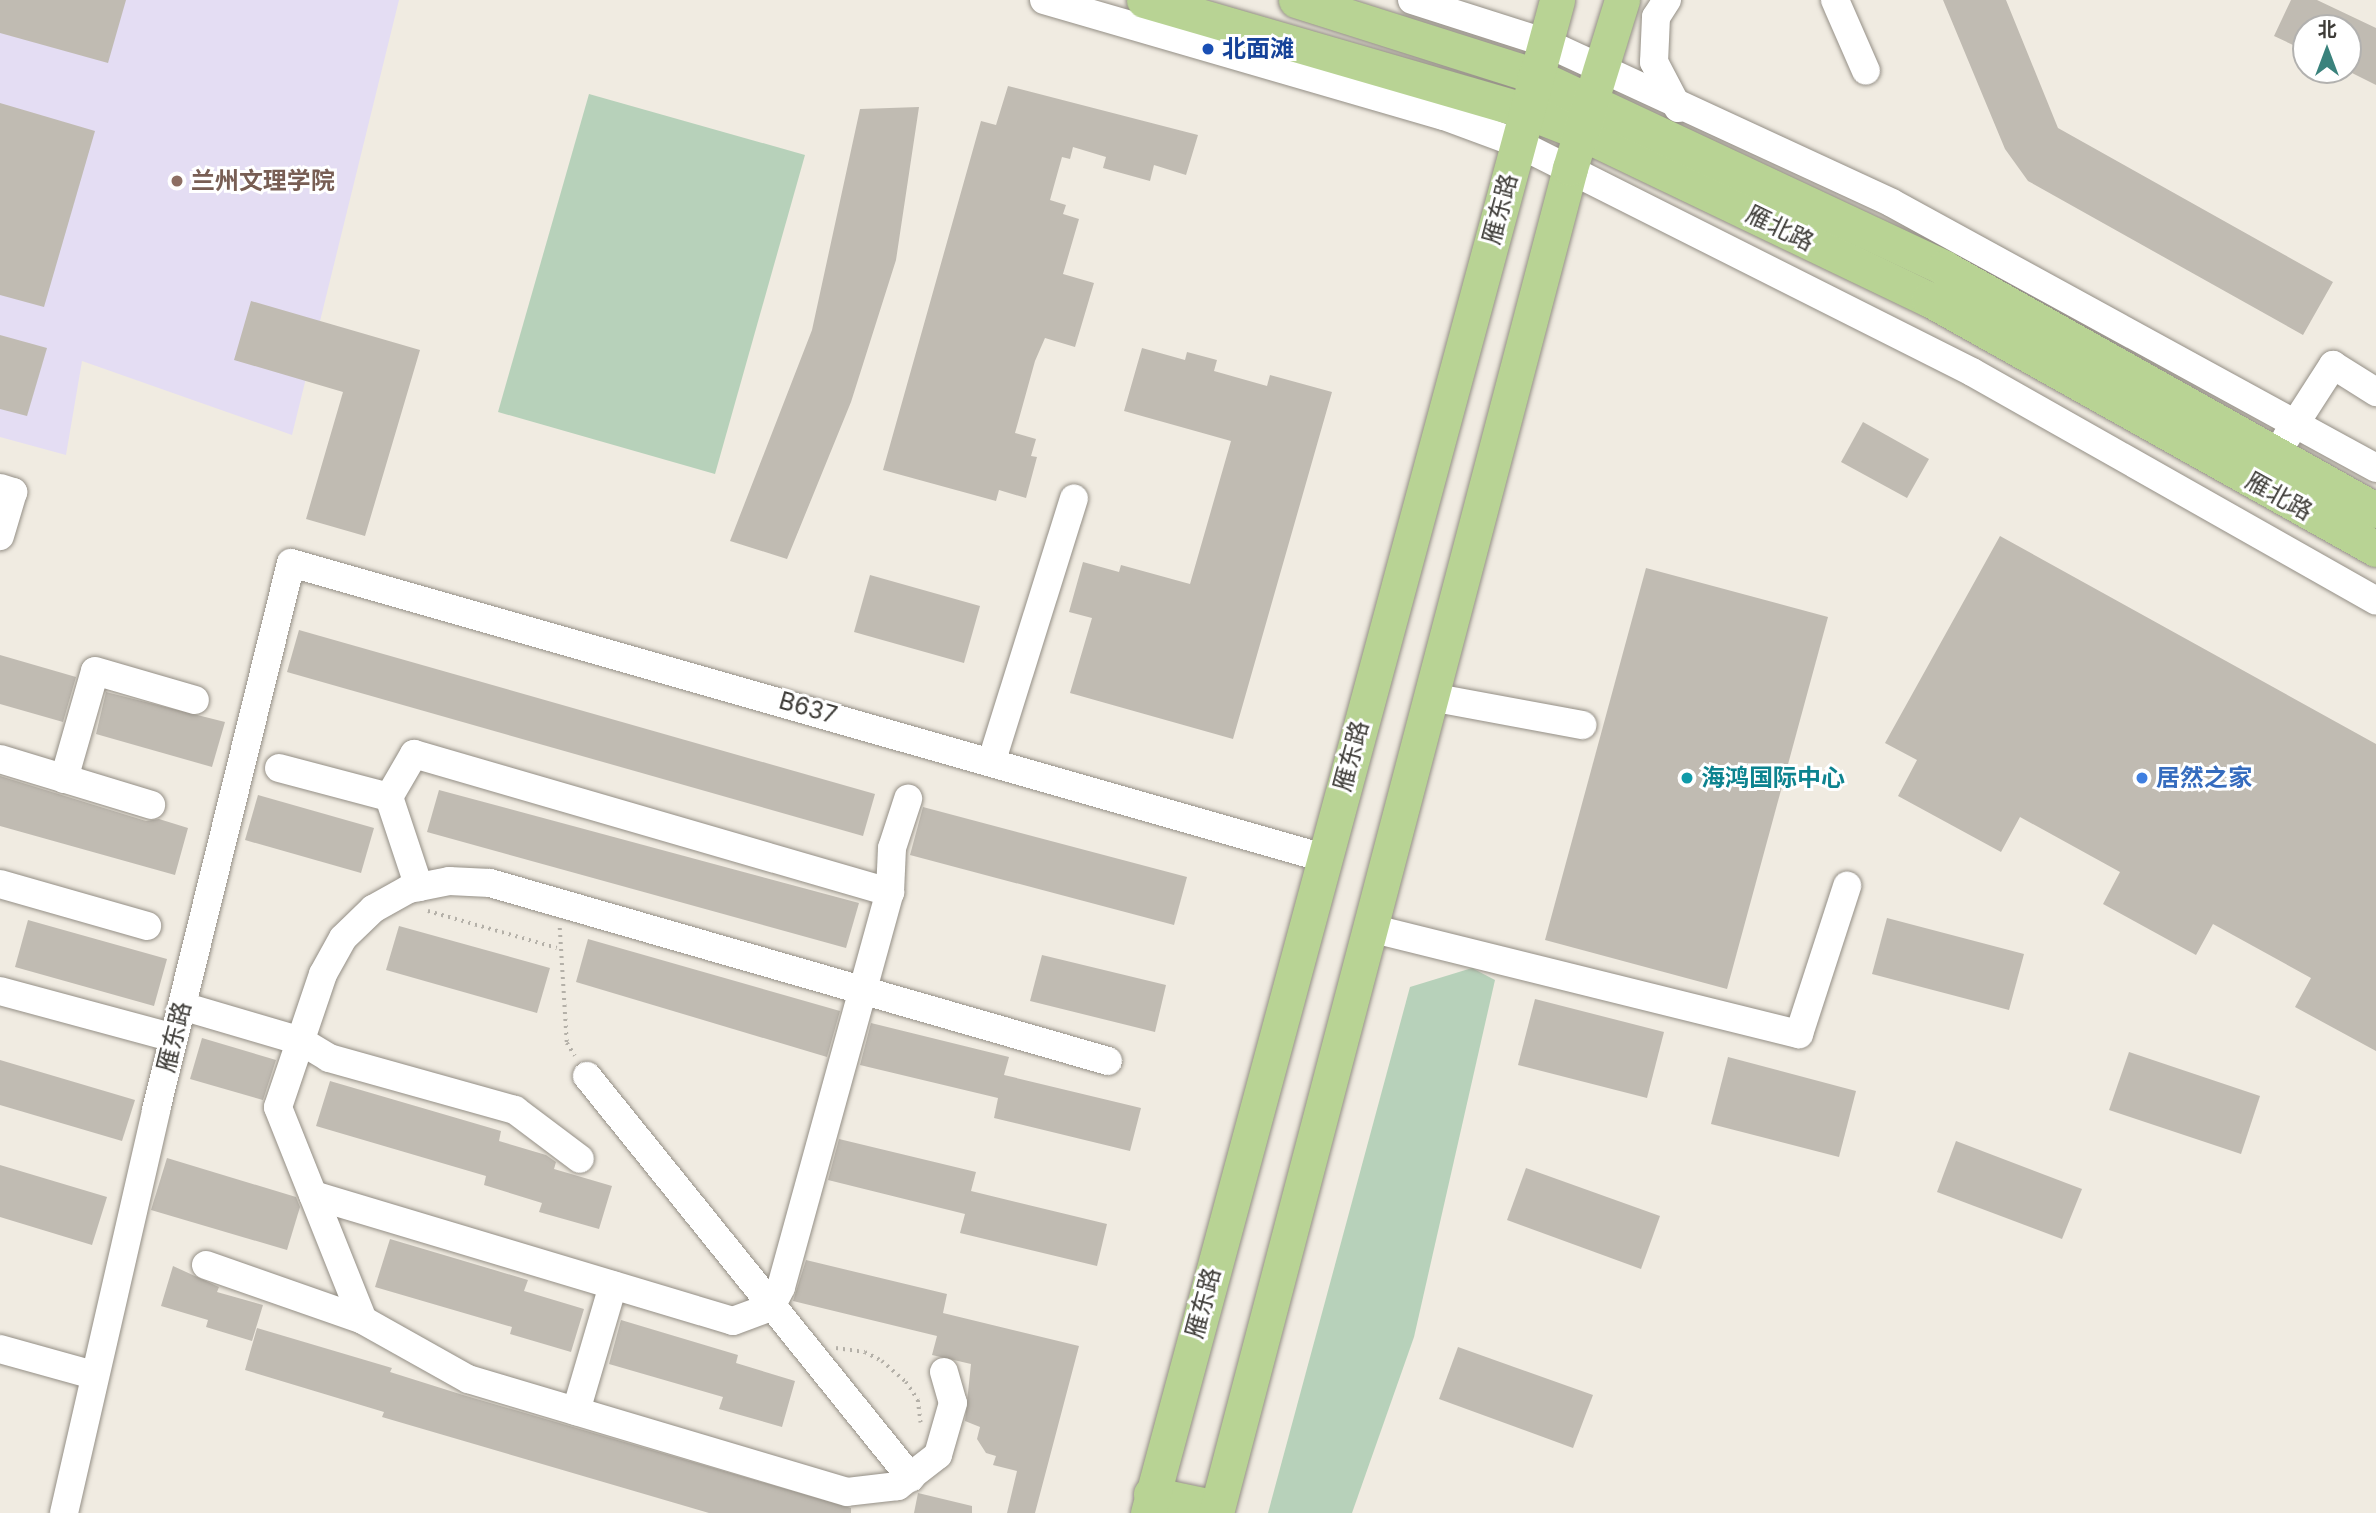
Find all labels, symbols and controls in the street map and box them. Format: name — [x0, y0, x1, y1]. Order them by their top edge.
north arrow — [2292, 14, 2362, 84]
text: 北 — [2317, 18, 2337, 41]
place label: 北面滩 — [1222, 35, 1294, 63]
marker: 北面滩 — [1200, 41, 1216, 57]
place label: 兰州文理学院 — [191, 167, 335, 195]
street label: 雁东路 — [1477, 170, 1523, 248]
marker: 兰州文理学院 — [169, 173, 185, 189]
street label: 雁北路 — [1741, 199, 1819, 257]
street label: 雁北路 — [2241, 466, 2317, 526]
street label: B637 — [776, 686, 840, 730]
street label: 雁东路 — [1328, 717, 1374, 795]
place label: 海鸿国际中心 — [1701, 764, 1845, 792]
place label: 居然之家 — [2156, 764, 2252, 792]
marker: 海鸿国际中心 — [1679, 770, 1695, 786]
marker: 居然之家 — [2134, 770, 2150, 786]
street label: 雁东路 — [151, 999, 197, 1075]
street label: 雁东路 — [1180, 1264, 1226, 1342]

